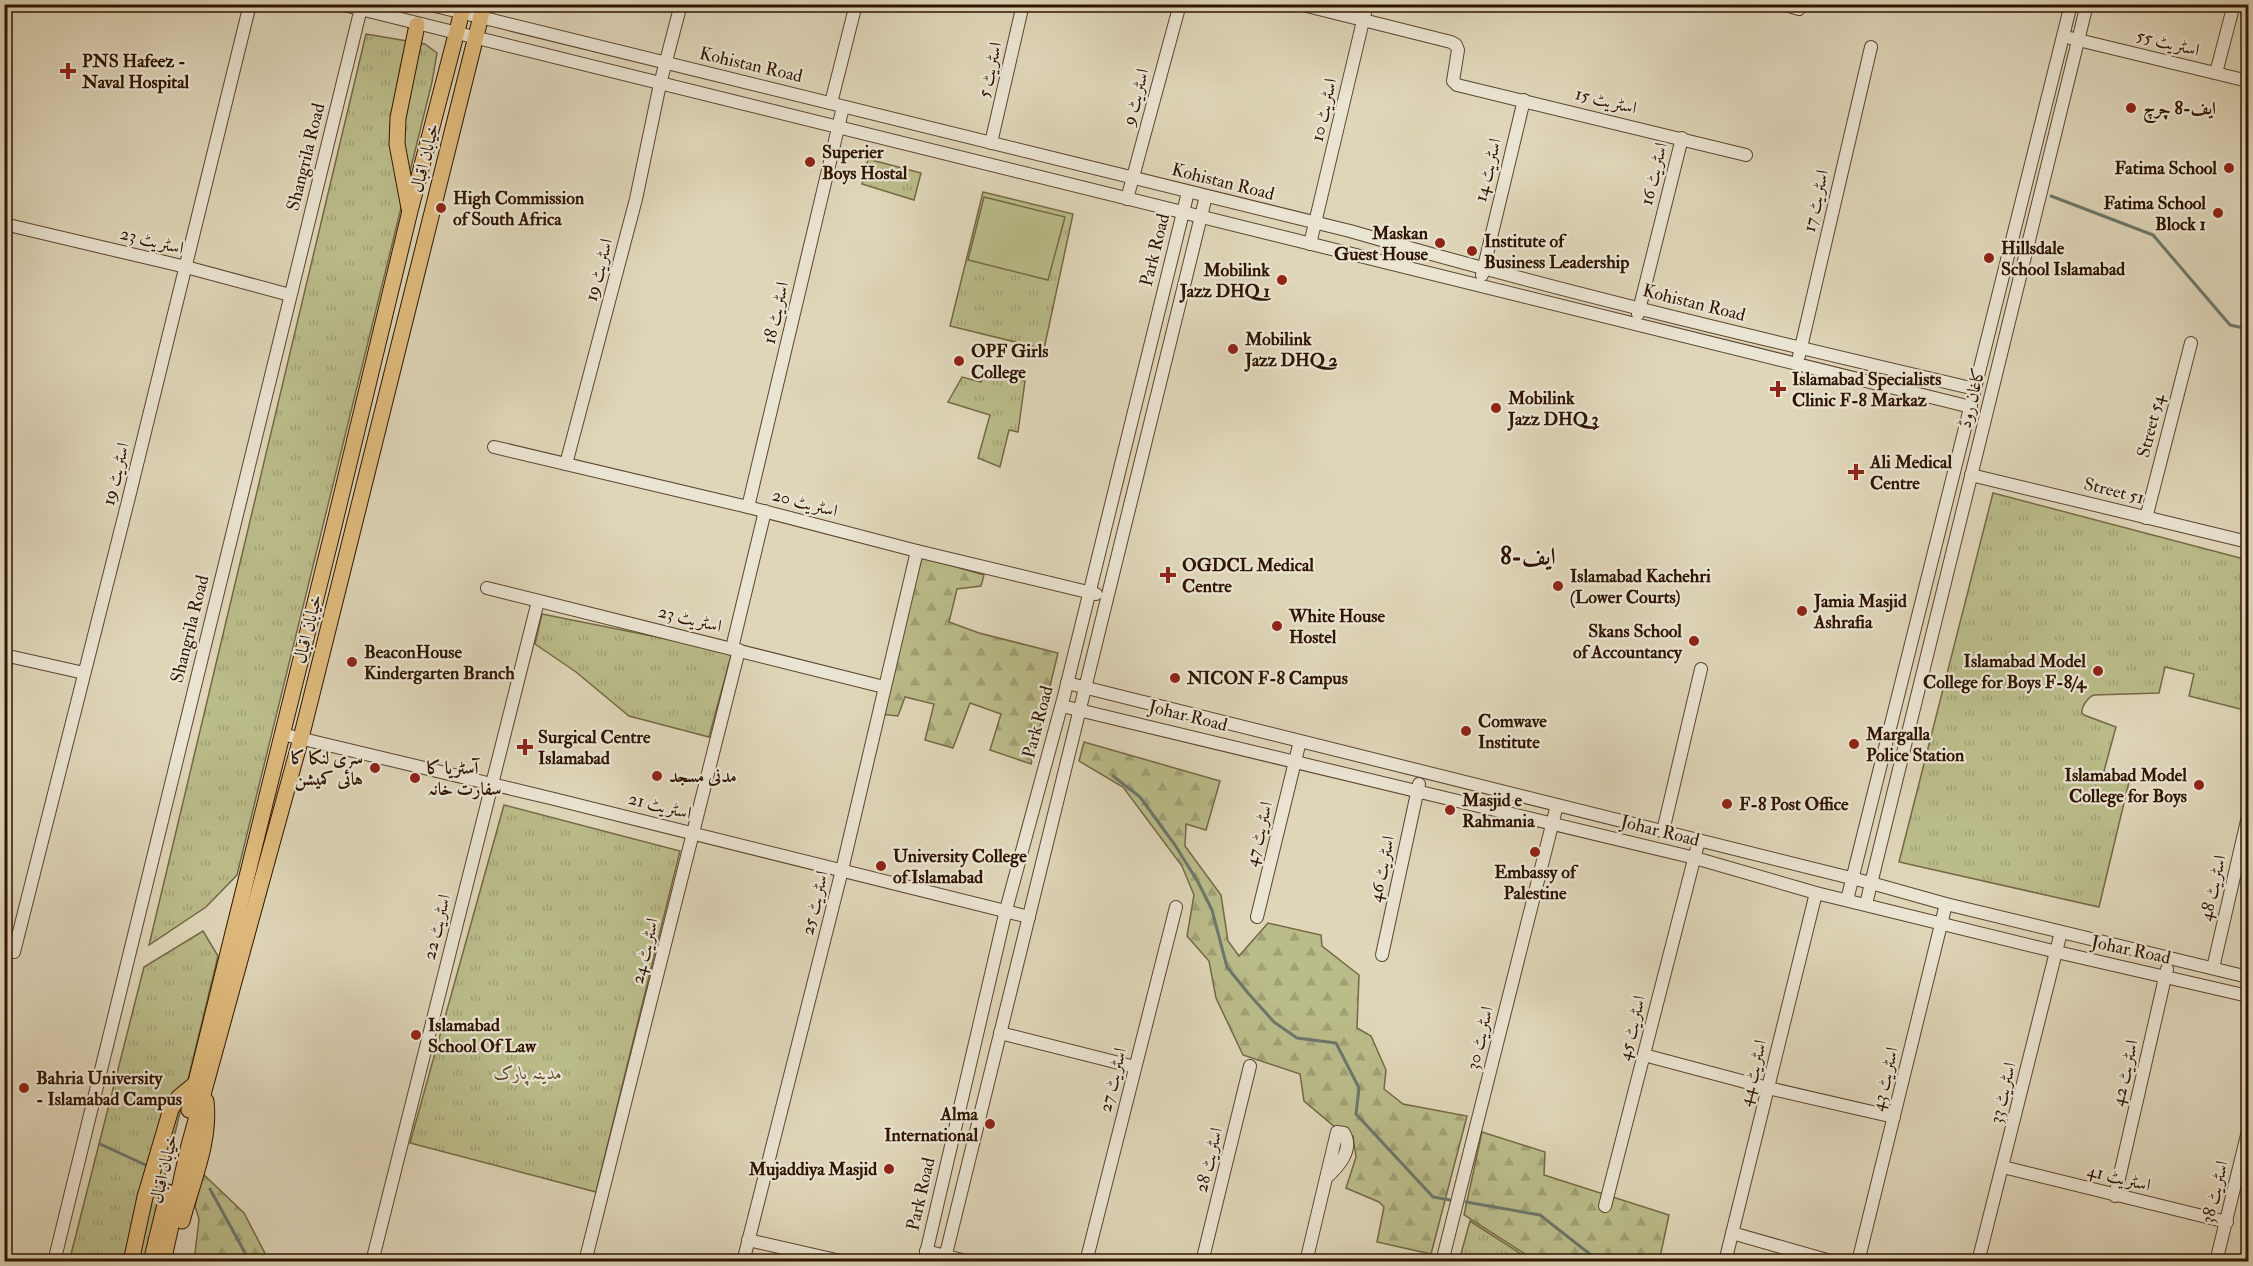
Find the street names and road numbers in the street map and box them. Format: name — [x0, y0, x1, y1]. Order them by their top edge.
street label: اسٹریٹ 55 — [2134, 24, 2202, 62]
street label: اسٹریٹ 5 — [972, 40, 1008, 100]
street label: Kohistan Road — [697, 42, 805, 88]
street label: اسٹریٹ 9 — [1117, 66, 1155, 130]
street label: اسٹریٹ 10 — [1306, 76, 1342, 144]
street label: اسٹریٹ 15 — [1573, 82, 1639, 120]
street label: Shangrila Road — [282, 101, 330, 213]
street label: خیابان اقبال — [405, 121, 445, 195]
street label: اسٹریٹ 14 — [1469, 136, 1507, 204]
street label: اسٹریٹ 16 — [1635, 140, 1673, 208]
street label: Kohistan Road — [1169, 158, 1277, 206]
street label: اسٹریٹ 17 — [1798, 168, 1834, 234]
street label: Park Road — [1135, 211, 1175, 289]
street label: اسٹریٹ 23 — [118, 222, 186, 260]
street label: اسٹریٹ 19 — [580, 236, 618, 304]
street label: اسٹریٹ 18 — [758, 279, 794, 346]
street label: Kohistan Road — [1640, 279, 1748, 327]
street label: کاغان روڈ — [1953, 365, 1991, 431]
street label: Street 54 — [2132, 391, 2170, 460]
street label: اسٹریٹ 19 — [97, 440, 135, 508]
street label: Street 51 — [2081, 472, 2147, 510]
street label: اسٹریٹ 20 — [770, 483, 840, 523]
street label: Shangrila Road — [166, 573, 214, 685]
street label: خیابان اقبال — [288, 592, 328, 666]
street label: اسٹریٹ 23 — [656, 600, 724, 638]
street label: Park Road — [1017, 683, 1059, 761]
street label: Johar Road — [1145, 695, 1230, 737]
street label: اسٹریٹ 21 — [626, 787, 694, 825]
street label: اسٹریٹ 47 — [1240, 799, 1278, 869]
street label: Johar Road — [1617, 810, 1702, 852]
street label: اسٹریٹ 46 — [1364, 834, 1400, 904]
street label: اسٹریٹ 48 — [2194, 853, 2232, 923]
street label: اسٹریٹ 25 — [796, 868, 834, 938]
street label: اسٹریٹ 22 — [418, 892, 456, 962]
street label: اسٹریٹ 24 — [626, 915, 664, 986]
street label: Johar Road — [2088, 930, 2173, 970]
street label: اسٹریٹ 45 — [1613, 993, 1651, 1063]
street label: اسٹریٹ 30 — [1461, 1004, 1499, 1072]
street label: اسٹریٹ 44 — [1734, 1037, 1772, 1109]
street label: اسٹریٹ 42 — [2106, 1038, 2144, 1108]
street label: اسٹریٹ 27 — [1094, 1045, 1132, 1115]
street label: اسٹریٹ 43 — [1866, 1045, 1904, 1113]
street label: اسٹریٹ 33 — [1984, 1060, 2022, 1126]
street label: اسٹریٹ 28 — [1190, 1125, 1228, 1195]
street label: خیابان اقبال — [145, 1132, 183, 1206]
street label: Park Road — [901, 1155, 941, 1233]
street label: اسٹریٹ 38 — [2196, 1158, 2234, 1226]
street label: اسٹریٹ 41 — [2085, 1159, 2153, 1197]

